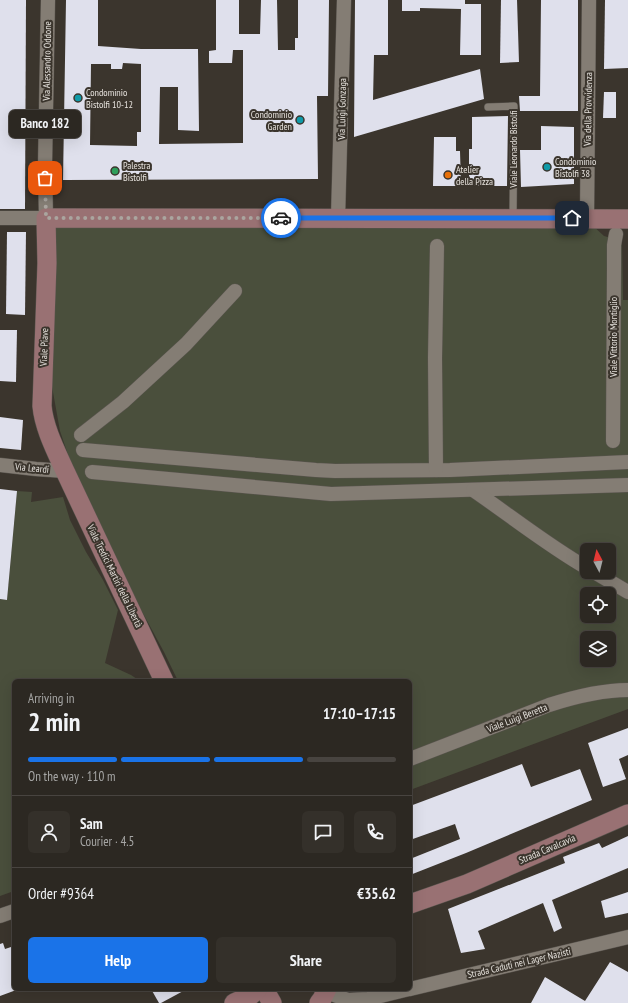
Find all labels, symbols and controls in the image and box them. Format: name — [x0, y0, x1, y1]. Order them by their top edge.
street label: Via Alessandro Oddone — [40, 21, 54, 102]
street label: Via della Provvidenza — [581, 72, 595, 147]
street label: Via Luigi Gonzaga — [335, 78, 349, 141]
place label: Condominio Bistolfi 10-12 — [86, 86, 133, 111]
marker: Condominio Bistolfi 10-12 — [73, 93, 83, 103]
place label: Condominio Garden — [251, 108, 292, 133]
callout: Banco 182 — [9, 110, 81, 138]
street label: Viale Leonardo Bistolfi — [507, 110, 520, 189]
text: Banco 182 — [20, 115, 70, 132]
marker: Condominio Garden — [295, 115, 305, 125]
place label: Condominio Bistolfi 38 — [555, 155, 596, 180]
place label: Palestra Bistolfi — [123, 159, 151, 184]
pin — [28, 161, 62, 195]
marker: Condominio Bistolfi 38 — [542, 162, 552, 172]
place label: Atelier della Pizza — [456, 163, 493, 188]
marker: Palestra Bistolfi — [110, 166, 120, 176]
icon: bag — [34, 167, 56, 189]
marker: Atelier della Pizza — [443, 170, 453, 180]
courier — [261, 198, 301, 238]
pin — [555, 201, 589, 235]
icon: car — [270, 207, 292, 229]
icon: home — [561, 207, 583, 229]
street label: Viale Vittorio Montiglio — [607, 297, 620, 378]
street label: Viale Piave — [37, 328, 51, 367]
street label: Via Leardi — [14, 460, 50, 476]
street label: Viale Tredici Martiri della Libertà — [84, 521, 146, 630]
north arrow — [580, 543, 616, 579]
map controls — [580, 543, 616, 667]
button: locate — [580, 587, 616, 623]
button: layers — [580, 631, 616, 667]
text: Arriving in — [28, 690, 75, 707]
street label: Viale Luigi Beretta — [484, 701, 549, 736]
text: 17:10–17:15 — [323, 704, 396, 723]
text: 2 min — [28, 705, 81, 738]
text: On the way · 110 m — [28, 768, 115, 785]
button: person — [28, 811, 70, 853]
button: chat — [302, 811, 344, 853]
button: phone — [354, 811, 396, 853]
text: Sam — [80, 814, 103, 833]
street label: Strada Cavalcavia — [517, 831, 577, 867]
text: Courier · 4.5 — [80, 833, 134, 850]
text: Order #9364 — [28, 884, 94, 903]
text: €35.62 — [357, 884, 396, 903]
button: Help — [28, 937, 208, 983]
button: Share — [216, 937, 396, 983]
street label: Strada Caduti nei Lager Nazisti — [466, 945, 572, 981]

